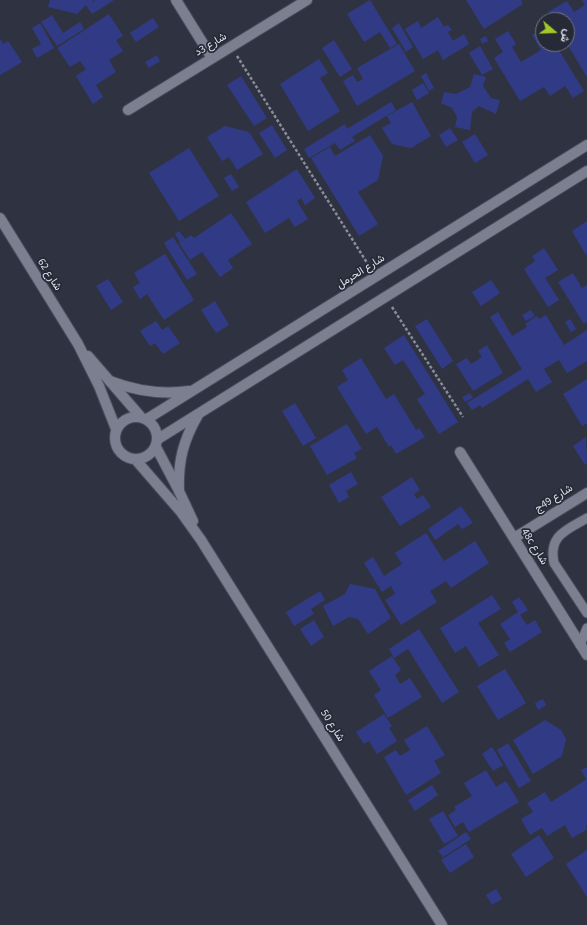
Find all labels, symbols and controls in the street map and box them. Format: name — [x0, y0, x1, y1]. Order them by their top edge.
north arrow — [535, 12, 575, 52]
text: ش — [557, 27, 575, 44]
street label: شارع 3د — [193, 30, 229, 60]
street label: شارع الحرمل — [335, 252, 387, 292]
street label: شارع 62 — [34, 257, 64, 293]
street label: شارع 49ج — [532, 482, 576, 516]
street label: 48c شارع — [518, 526, 550, 568]
street label: شارع 50 — [317, 708, 347, 744]

